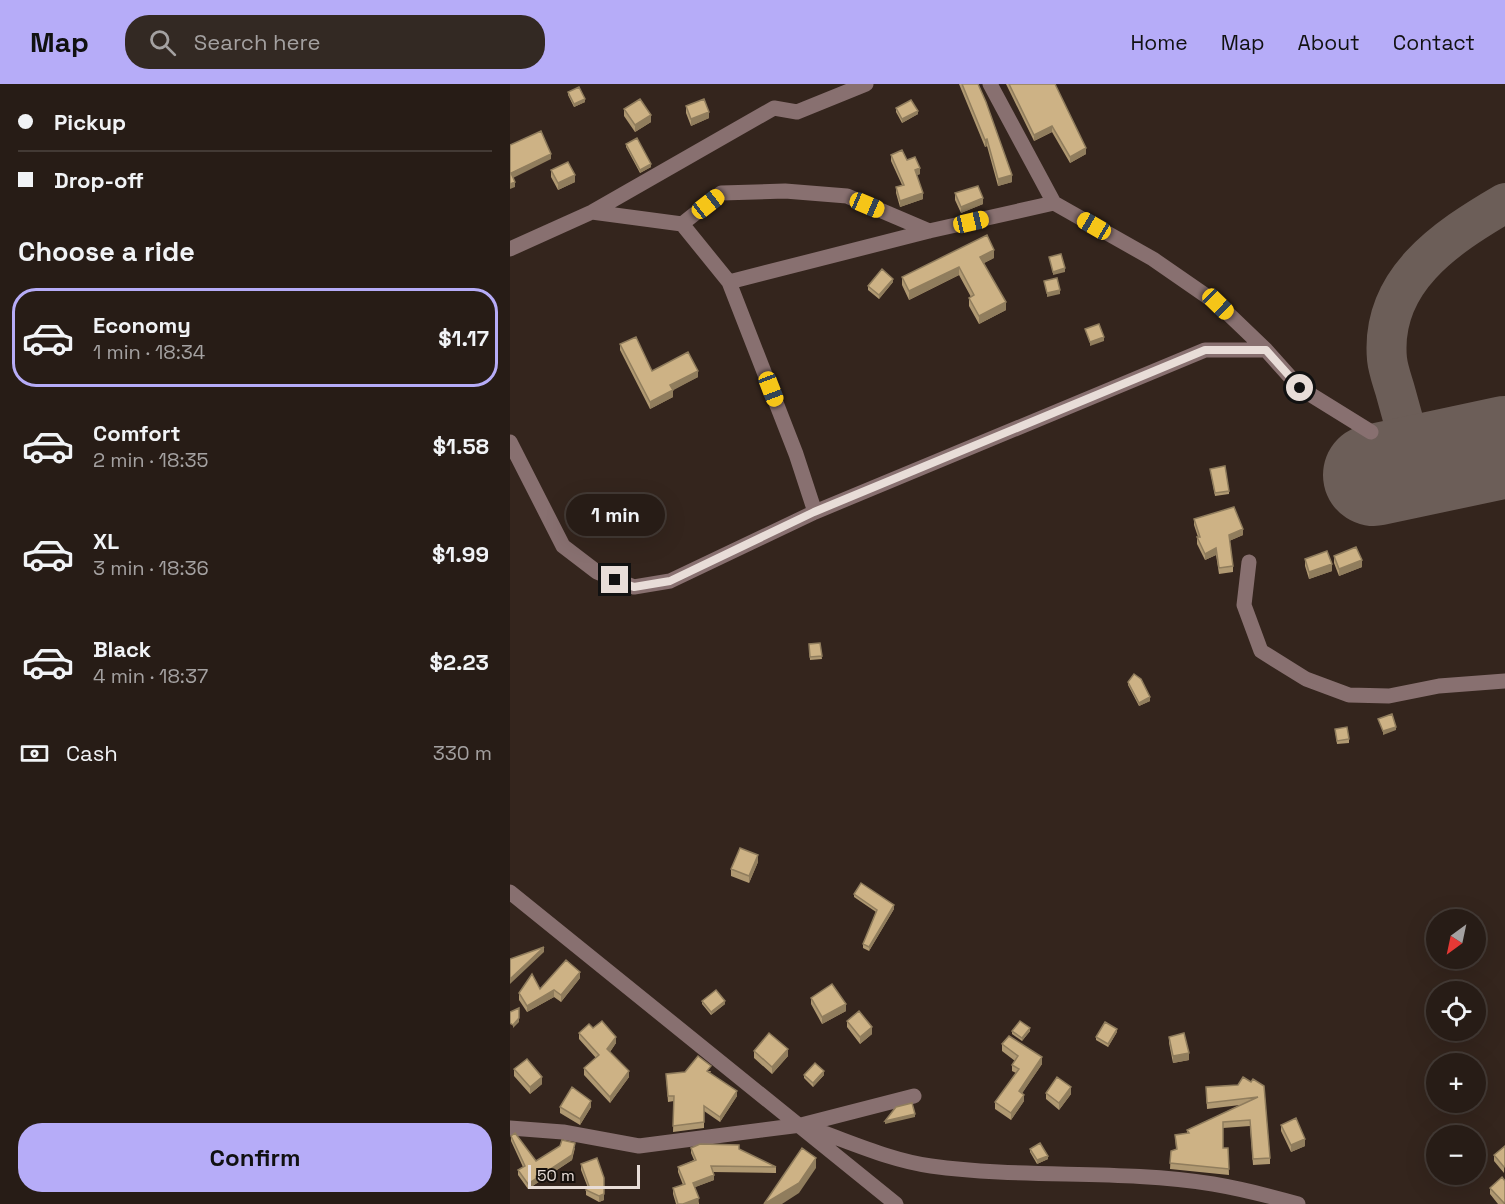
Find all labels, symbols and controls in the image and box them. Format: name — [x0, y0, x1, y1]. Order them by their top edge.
search box — [125, 15, 545, 69]
text: Map — [30, 24, 89, 60]
icon: search — [146, 26, 179, 59]
text: Search here — [194, 28, 321, 56]
text: Home — [1130, 29, 1188, 56]
text: Map — [1221, 29, 1265, 56]
text: About — [1298, 29, 1360, 56]
text: Contact — [1393, 29, 1475, 56]
text: Pickup — [54, 108, 126, 136]
text: Drop-off — [54, 166, 144, 194]
car — [688, 186, 728, 222]
car — [847, 190, 887, 220]
car — [951, 209, 991, 235]
car — [1074, 209, 1114, 243]
text: Choose a ride — [18, 234, 195, 269]
car — [1199, 285, 1237, 323]
icon: car — [21, 311, 75, 365]
text: Economy — [93, 311, 191, 339]
text: $1.17 — [438, 324, 489, 352]
text: 1 min · 18:34 — [93, 339, 205, 365]
car — [756, 369, 786, 409]
route start — [1286, 374, 1313, 401]
icon: car — [21, 419, 75, 473]
text: Comfort — [93, 419, 181, 447]
text: $1.58 — [433, 432, 489, 460]
text: 2 min · 18:35 — [93, 447, 209, 473]
callout: 1 min — [566, 493, 664, 535]
text: 1 min — [591, 502, 640, 528]
icon: car — [21, 527, 75, 581]
text: XL — [93, 527, 119, 555]
text: $1.99 — [432, 540, 489, 568]
text: 3 min · 18:36 — [93, 555, 209, 581]
route end — [601, 566, 628, 593]
icon: car — [21, 635, 75, 689]
text: Black — [93, 635, 151, 663]
text: $2.23 — [430, 648, 489, 676]
text: 4 min · 18:37 — [93, 663, 208, 689]
icon: cash — [18, 737, 51, 770]
text: Cash — [66, 739, 118, 767]
text: 330 m — [433, 740, 492, 766]
north arrow — [1426, 909, 1486, 969]
map controls — [1426, 909, 1486, 1185]
button: locate — [1426, 981, 1486, 1041]
button: + — [1426, 1053, 1486, 1113]
button: Confirm — [18, 1123, 492, 1192]
button: − — [1426, 1125, 1486, 1185]
scale bar — [528, 1162, 640, 1190]
text: 50 m — [537, 1165, 575, 1186]

